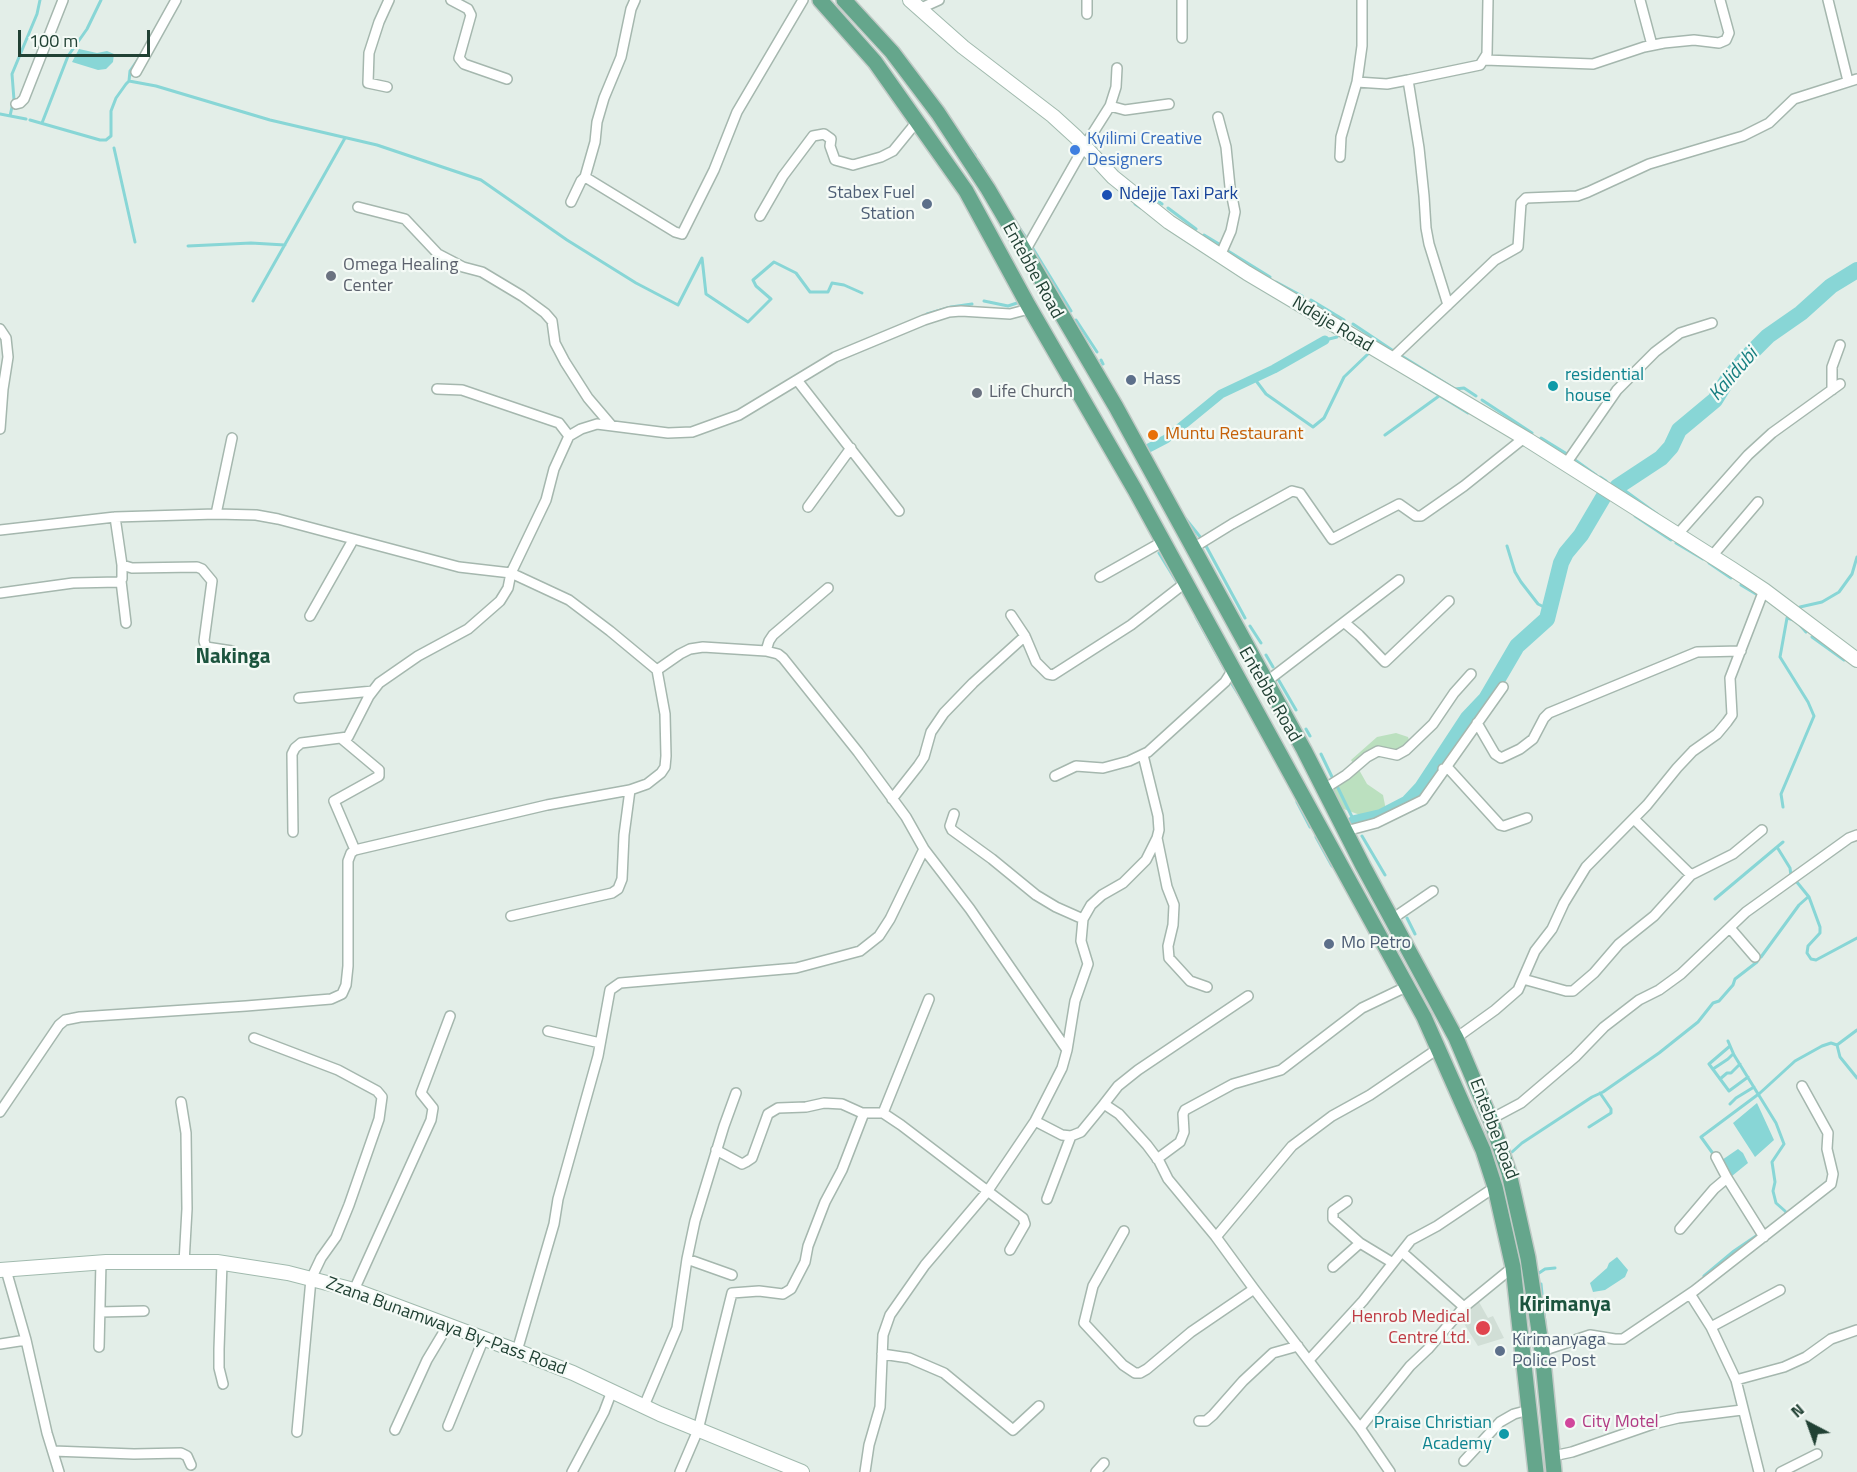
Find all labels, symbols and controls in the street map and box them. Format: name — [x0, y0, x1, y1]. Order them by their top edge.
scale bar — [21, 18, 153, 56]
text: 100 m — [29, 27, 78, 54]
place label: Kyilimi Creative Designers — [1087, 129, 1202, 172]
marker: Kyilimi Creative Designers — [1068, 143, 1082, 157]
place label: Stabex Fuel Station — [828, 183, 915, 226]
place label: Ndejje Taxi Park — [1119, 184, 1238, 206]
marker: Ndejje Taxi Park — [1100, 188, 1114, 202]
marker: Stabex Fuel Station — [920, 197, 934, 211]
street label: Entebbe Road — [997, 219, 1067, 323]
place label: Omega Healing Center — [343, 255, 458, 298]
marker: Omega Healing Center — [324, 269, 338, 283]
street label: Ndejje Road — [1288, 292, 1376, 358]
water label: Kalidubi — [1704, 344, 1764, 406]
place label: residential house — [1565, 365, 1644, 407]
place label: Hass — [1143, 369, 1181, 391]
marker: Hass — [1124, 373, 1138, 387]
marker: residential house — [1546, 379, 1560, 393]
place label: Life Church — [989, 382, 1073, 404]
marker: Life Church — [970, 386, 984, 400]
place label: Muntu Restaurant — [1165, 424, 1304, 446]
marker: Muntu Restaurant — [1146, 428, 1160, 442]
street label: Entebbe Road — [1233, 644, 1305, 746]
district label: Nakinga — [195, 645, 271, 671]
place label: Mo Petro — [1341, 933, 1411, 955]
marker: Mo Petro — [1322, 937, 1336, 951]
street label: Entebbe Road — [1464, 1076, 1522, 1182]
street label: Zzana Bunamwaya By-Pass Road — [323, 1273, 569, 1381]
district label: Kirimanya — [1519, 1293, 1611, 1319]
place label: Henrob Medical Centre Ltd. — [1352, 1307, 1470, 1350]
marker: Henrob Medical Centre Ltd. — [1474, 1319, 1492, 1337]
place label: Kirimanyaga Police Post — [1512, 1330, 1606, 1372]
marker: Kirimanyaga Police Post — [1493, 1344, 1507, 1358]
north arrow — [1779, 1394, 1839, 1454]
text: N — [1785, 1398, 1809, 1423]
place label: City Motel — [1582, 1412, 1659, 1434]
place label: Praise Christian Academy — [1374, 1413, 1492, 1456]
marker: City Motel — [1563, 1416, 1577, 1430]
marker: Praise Christian Academy — [1497, 1427, 1511, 1441]

